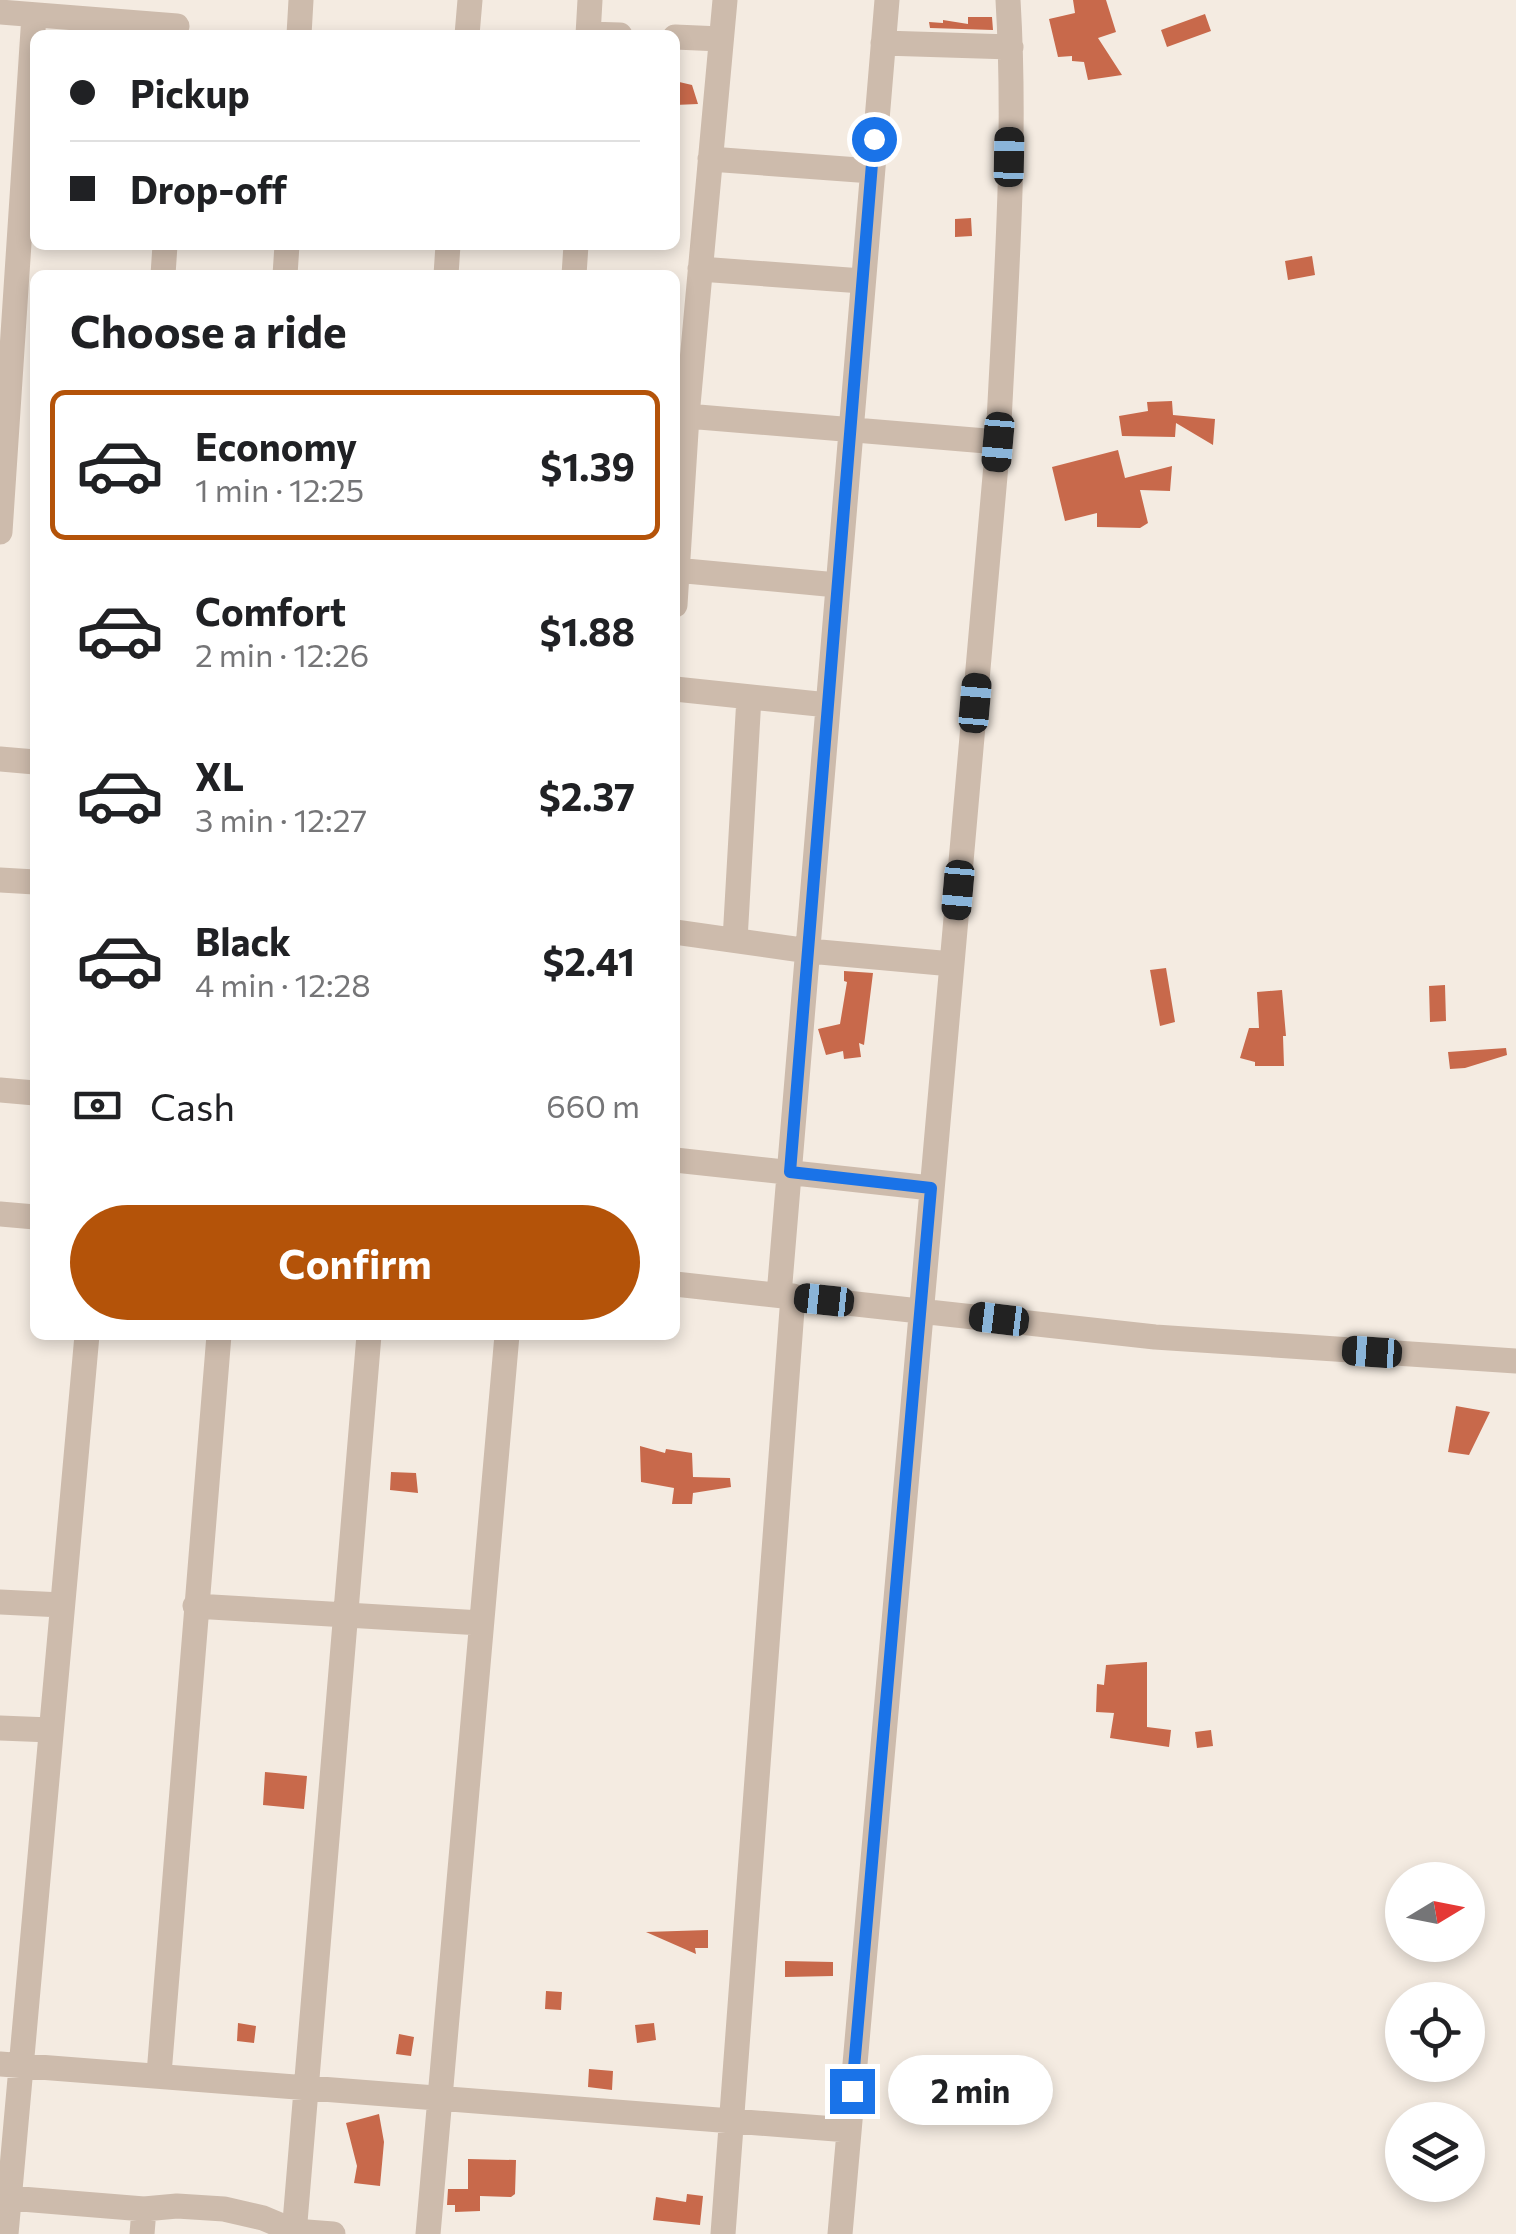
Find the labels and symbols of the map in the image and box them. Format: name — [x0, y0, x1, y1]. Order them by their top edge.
route start — [852, 117, 897, 162]
car — [993, 127, 1025, 187]
car — [980, 411, 1016, 473]
car — [957, 672, 993, 734]
car — [940, 859, 976, 921]
car — [793, 1282, 855, 1318]
car — [967, 1300, 1031, 1338]
car — [1341, 1335, 1403, 1369]
north arrow — [1385, 1862, 1485, 1962]
callout: 2 min — [887, 2056, 1052, 2126]
route end — [830, 2069, 875, 2114]

